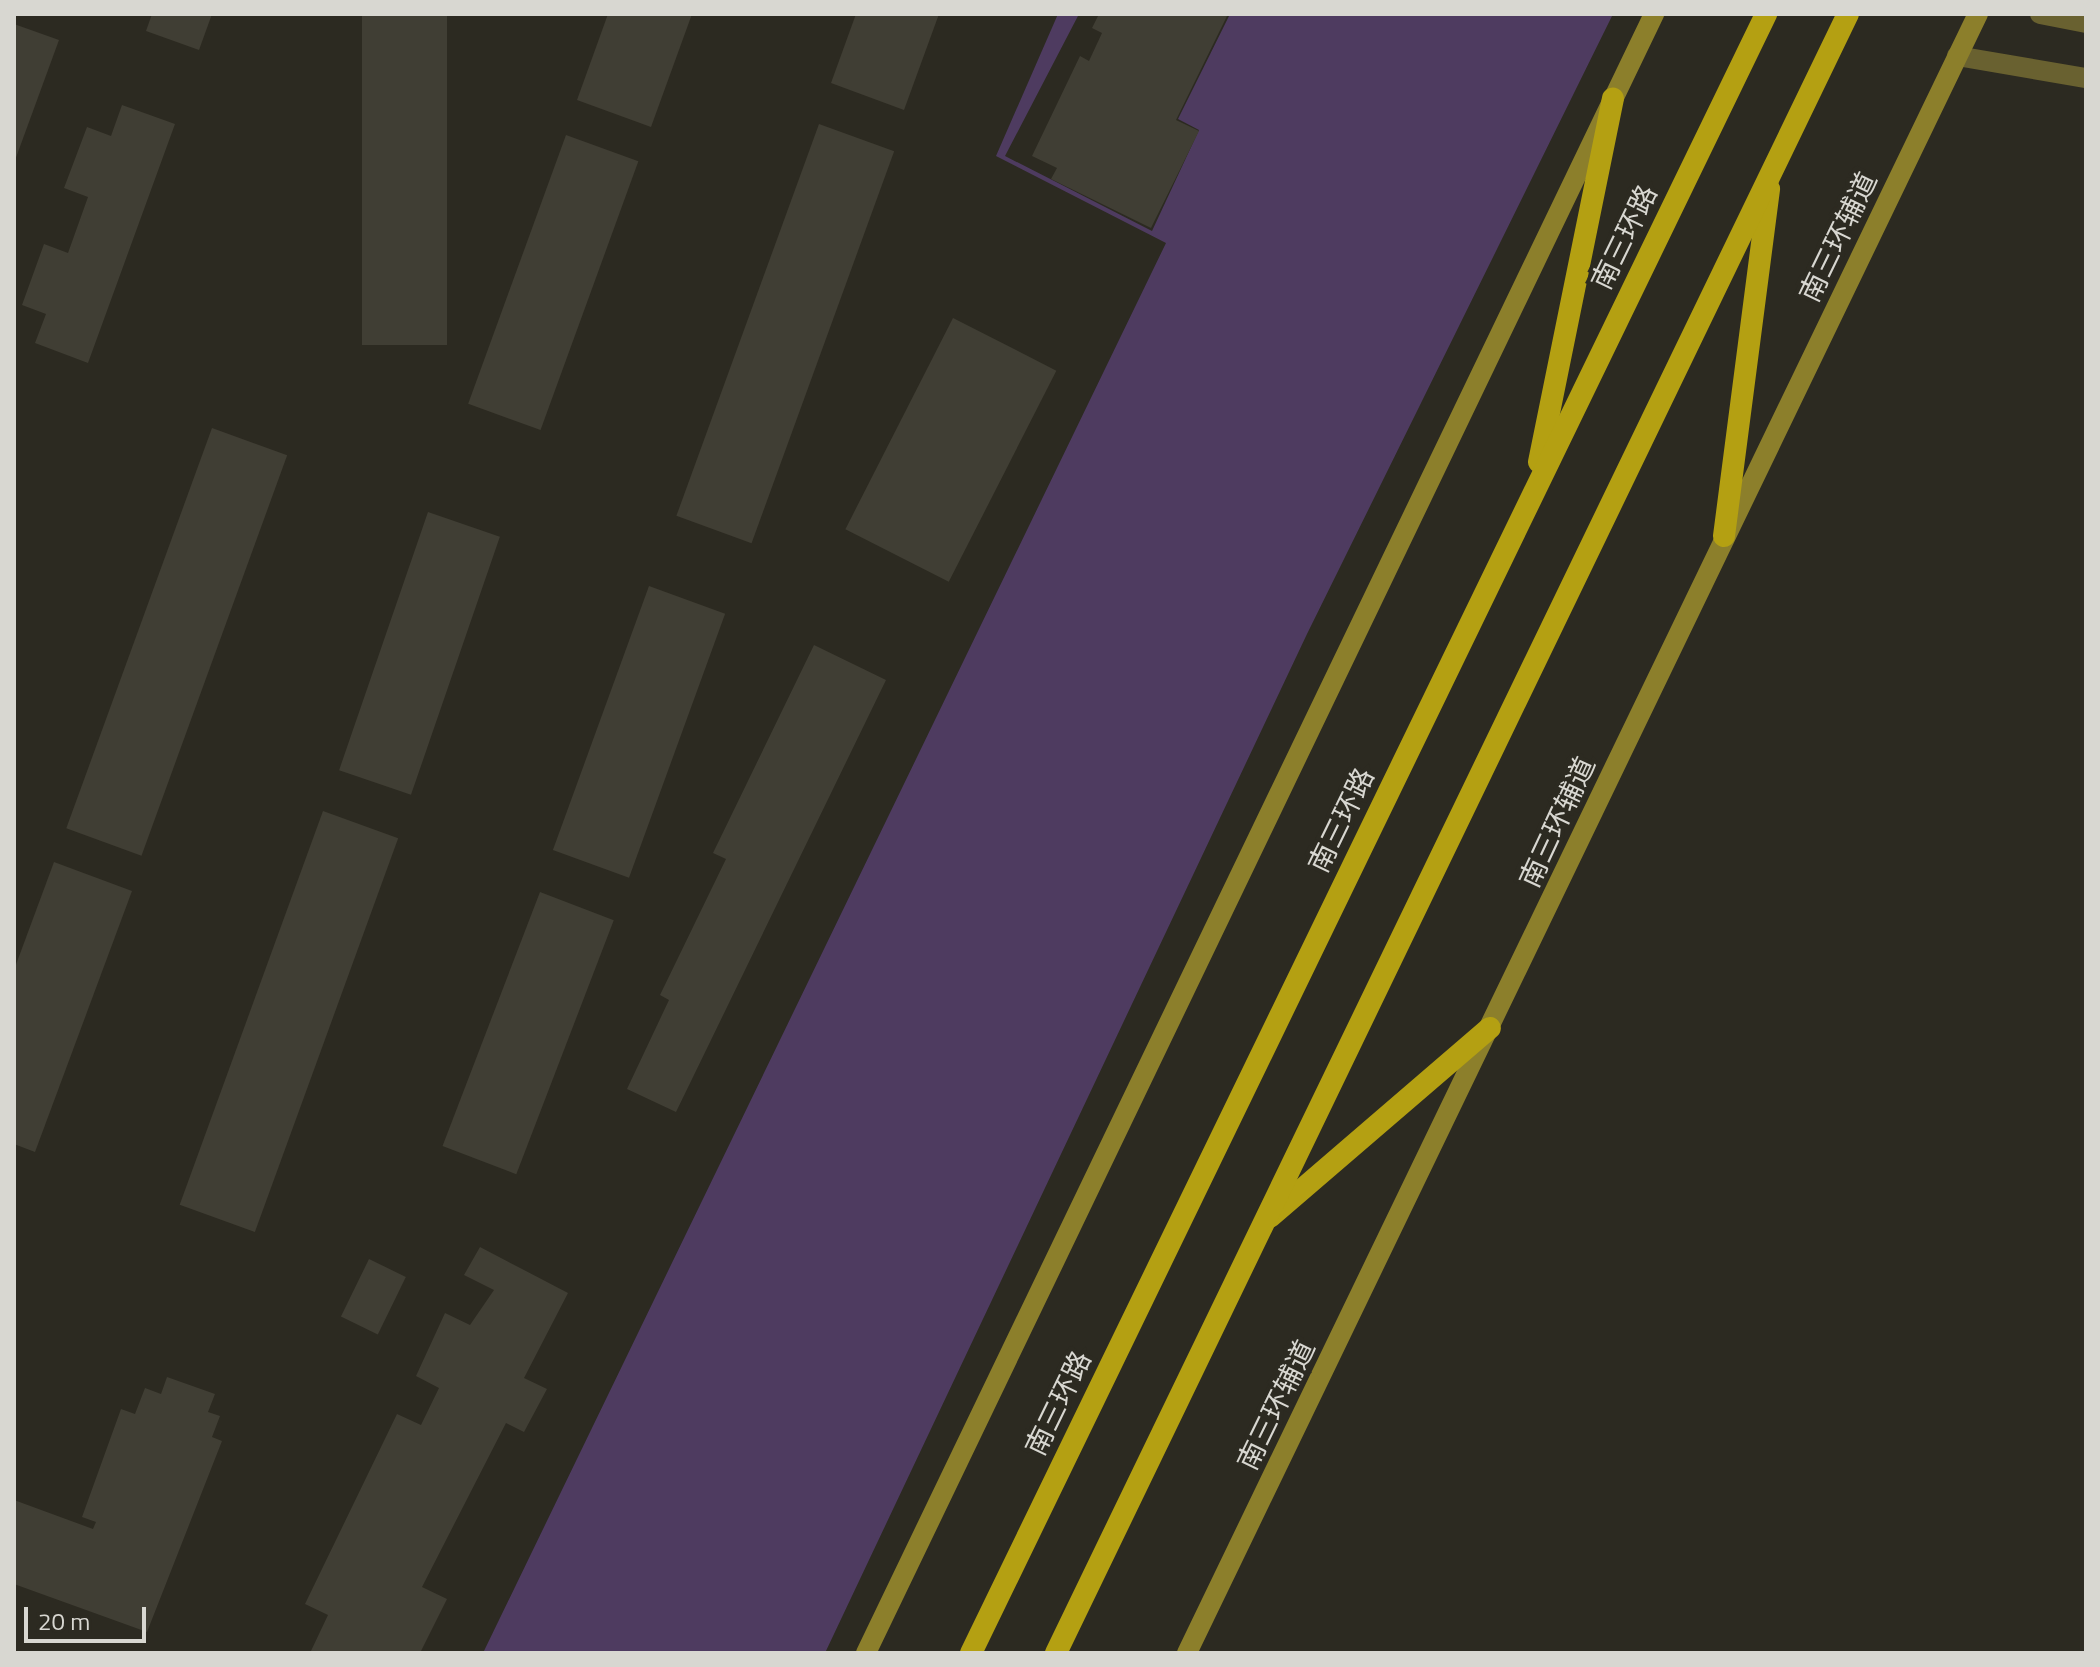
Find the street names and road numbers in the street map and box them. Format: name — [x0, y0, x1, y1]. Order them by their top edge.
street label: 南三环辅道 — [1792, 167, 1884, 307]
street label: 南三环路 — [1584, 179, 1664, 295]
street label: 南三环辅道 — [1512, 751, 1602, 893]
street label: 南三环路 — [1301, 762, 1381, 878]
street label: 南三环辅道 — [1230, 1335, 1322, 1475]
street label: 南三环路 — [1018, 1345, 1098, 1461]

